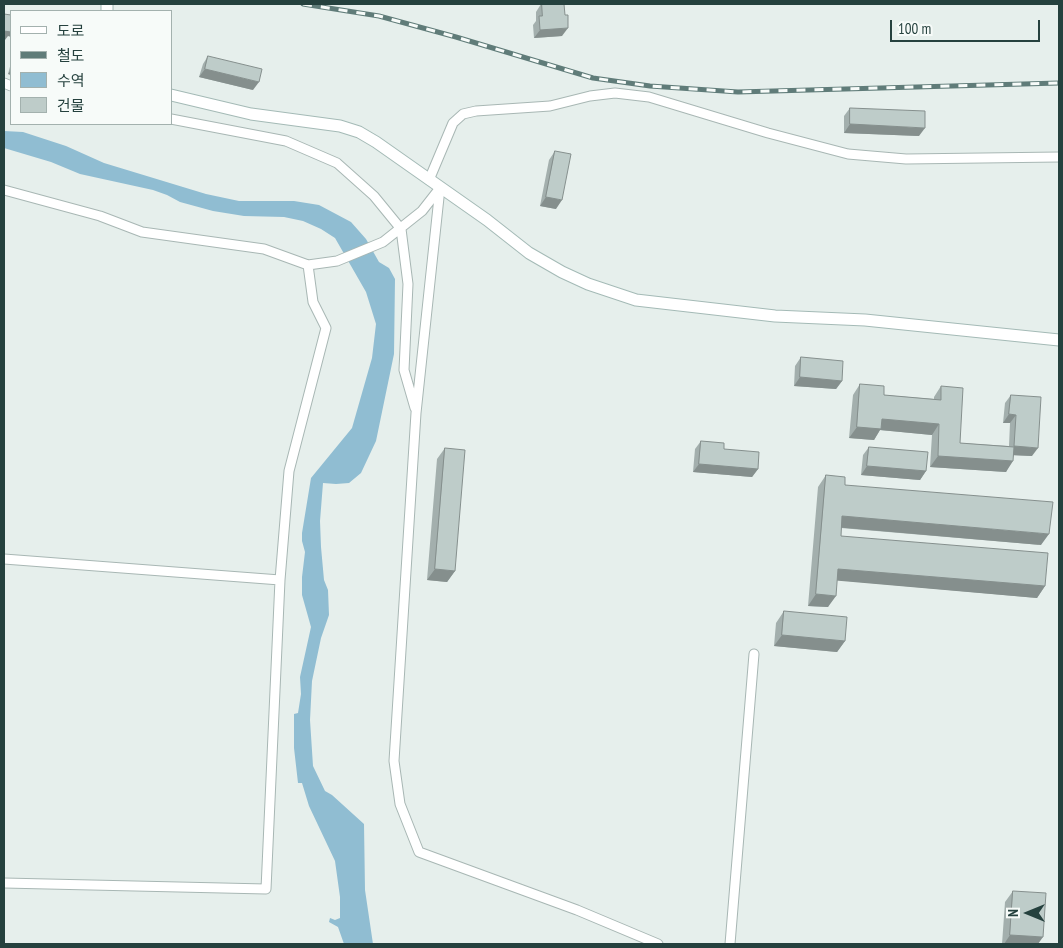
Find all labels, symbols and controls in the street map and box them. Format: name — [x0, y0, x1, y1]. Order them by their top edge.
legend — [10, 10, 172, 125]
scale bar — [893, 10, 1043, 42]
text: 100 m — [898, 19, 931, 38]
text: 도로 — [57, 21, 85, 40]
text: 철도 — [57, 46, 85, 65]
text: 수역 — [57, 71, 85, 90]
text: 건물 — [57, 96, 85, 115]
north arrow — [1003, 888, 1053, 938]
text: N — [1004, 909, 1022, 917]

